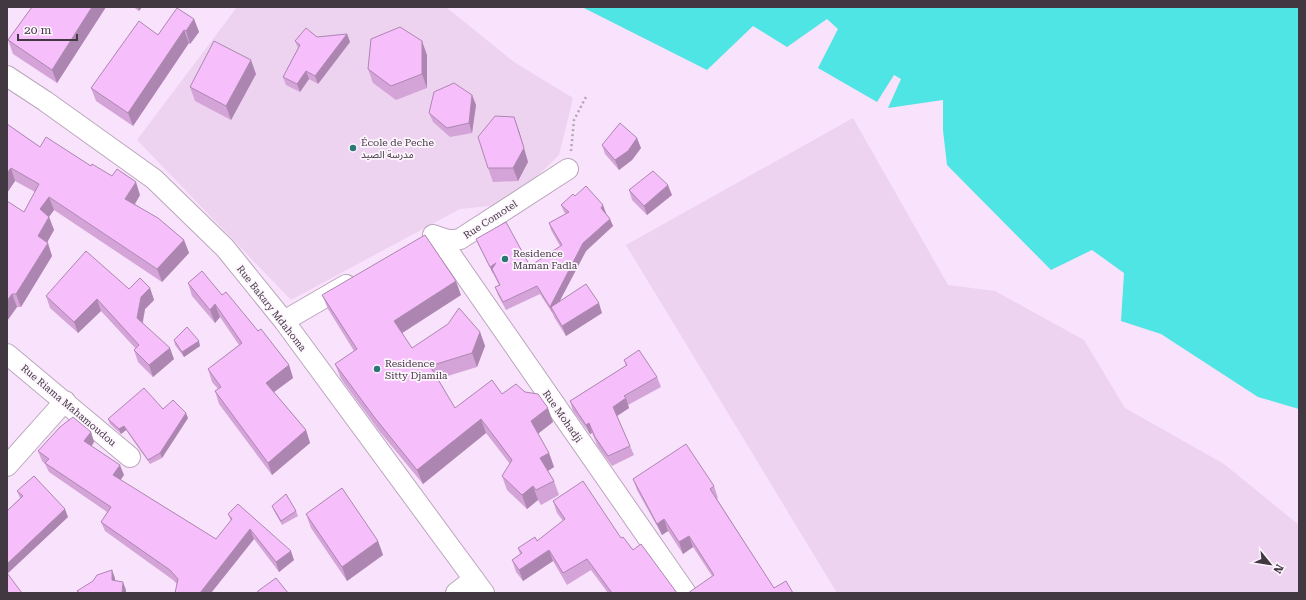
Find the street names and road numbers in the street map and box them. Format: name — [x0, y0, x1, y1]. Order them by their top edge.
street label: Rue Comotel — [461, 198, 519, 241]
street label: Rue Bakary Mdahoma — [235, 263, 309, 354]
street label: Rue Riama Mahamoudou — [19, 362, 119, 449]
street label: Rue Mohadji — [541, 388, 585, 444]

